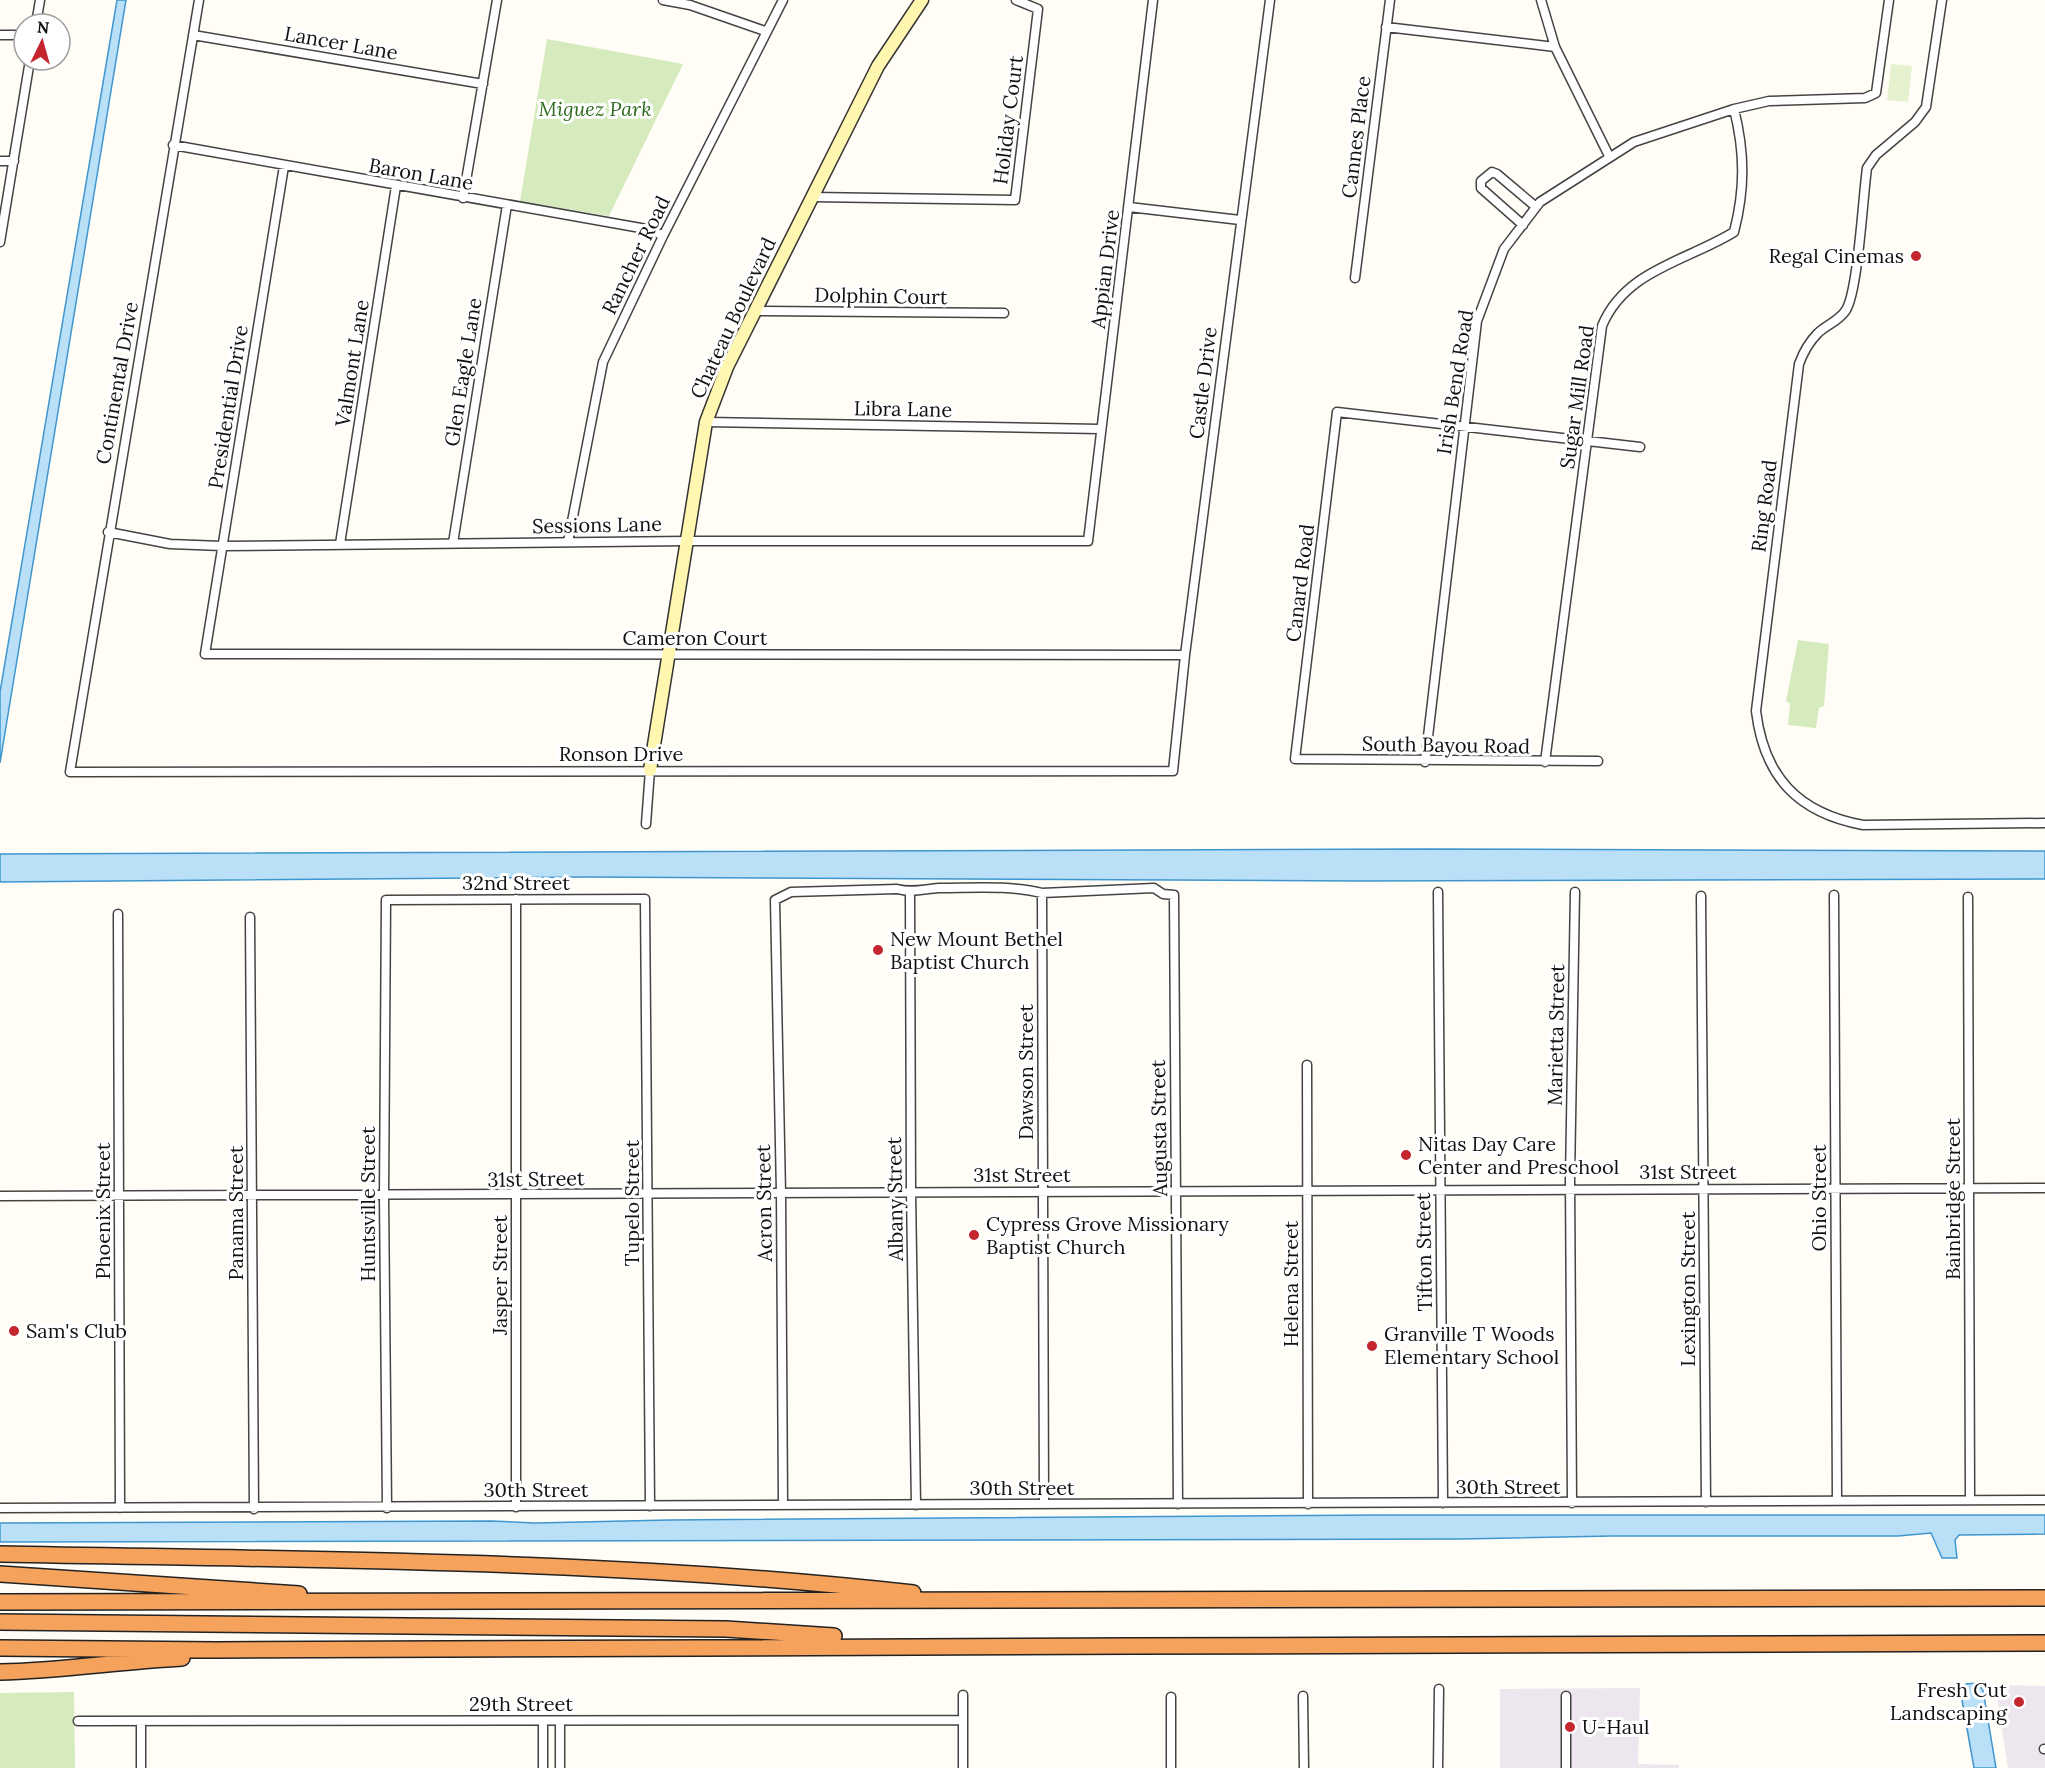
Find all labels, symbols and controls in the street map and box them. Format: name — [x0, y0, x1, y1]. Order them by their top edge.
north arrow — [12, 12, 72, 72]
text: N — [36, 17, 50, 38]
street label: Lancer Lane — [282, 20, 400, 65]
street label: Holiday Court — [987, 54, 1028, 186]
street label: Cannes Place — [1336, 74, 1375, 200]
park label: Miguez Park — [538, 96, 652, 121]
street label: Baron Lane — [367, 152, 475, 195]
street label: Rancher Road — [596, 191, 675, 318]
street label: Appian Drive — [1085, 208, 1124, 331]
street label: Chateau Boulevard — [684, 233, 781, 402]
place label: Regal Cinemas — [1769, 243, 1904, 268]
marker: Regal Cinemas — [1909, 249, 1923, 263]
street label: Dolphin Court — [814, 282, 948, 309]
street label: Glen Eagle Lane — [438, 296, 487, 448]
street label: Valmont Lane — [329, 298, 374, 429]
street label: Continental Drive — [90, 299, 143, 466]
street label: Irish Bend Road — [1431, 308, 1478, 456]
street label: Presidential Drive — [202, 323, 253, 491]
street label: Sugar Mill Road — [1554, 323, 1599, 470]
street label: Castle Drive — [1183, 325, 1222, 440]
street label: Libra Lane — [854, 395, 952, 422]
street label: Ring Road — [1745, 458, 1782, 554]
street label: Sessions Lane — [532, 511, 662, 538]
street label: Canard Road — [1280, 522, 1319, 643]
street label: Cameron Court — [623, 625, 768, 650]
street label: South Bayou Road — [1362, 731, 1530, 758]
street label: Ronson Drive — [559, 741, 683, 766]
street label: 32nd Street — [462, 870, 570, 895]
place label: New Mount Bethel Baptist Church — [890, 926, 1063, 974]
marker: New Mount Bethel Baptist Church — [871, 943, 885, 957]
street label: Marietta Street — [1542, 964, 1569, 1106]
street label: Dawson Street — [1013, 1004, 1038, 1140]
street label: Augusta Street — [1145, 1059, 1172, 1198]
street label: Bainbridge Street — [1940, 1118, 1965, 1280]
street label: Huntsville Street — [355, 1126, 380, 1282]
place label: Nitas Day Care Center and Preschool — [1418, 1131, 1619, 1179]
street label: Albany Street — [881, 1136, 908, 1262]
street label: Tupelo Street — [619, 1140, 644, 1266]
street label: Phoenix Street — [90, 1142, 115, 1279]
street label: Acron Street — [750, 1144, 777, 1263]
street label: Ohio Street — [1806, 1144, 1831, 1252]
street label: Panama Street — [223, 1145, 248, 1280]
marker: Nitas Day Care Center and Preschool — [1399, 1148, 1413, 1162]
street label: 31st Street — [1639, 1159, 1737, 1184]
street label: 31st Street — [973, 1162, 1071, 1187]
street label: 31st Street — [487, 1165, 585, 1192]
street label: Tifton Street — [1410, 1192, 1437, 1312]
place label: Cypress Grove Missionary Baptist Church — [986, 1211, 1229, 1259]
street label: Lexington Street — [1675, 1211, 1700, 1367]
street label: Jasper Street — [487, 1215, 512, 1336]
street label: Helena Street — [1278, 1220, 1303, 1347]
marker: Cypress Grove Missionary Baptist Church — [967, 1228, 981, 1242]
place label: Sam's Club — [26, 1318, 127, 1343]
place label: Granville T Woods Elementary School — [1384, 1321, 1559, 1369]
marker: Sam's Club — [7, 1324, 21, 1338]
marker: Granville T Woods Elementary School — [1365, 1339, 1379, 1353]
street label: 30th Street — [1455, 1474, 1561, 1499]
street label: 30th Street — [969, 1475, 1075, 1500]
street label: 30th Street — [483, 1477, 589, 1502]
place label: Fresh Cut Landscaping — [1890, 1677, 2008, 1725]
street label: 29th Street — [469, 1691, 573, 1716]
marker: Fresh Cut Landscaping — [2012, 1695, 2026, 1709]
place label: U-Haul — [1582, 1714, 1649, 1739]
marker: U-Haul — [1563, 1720, 1577, 1734]

